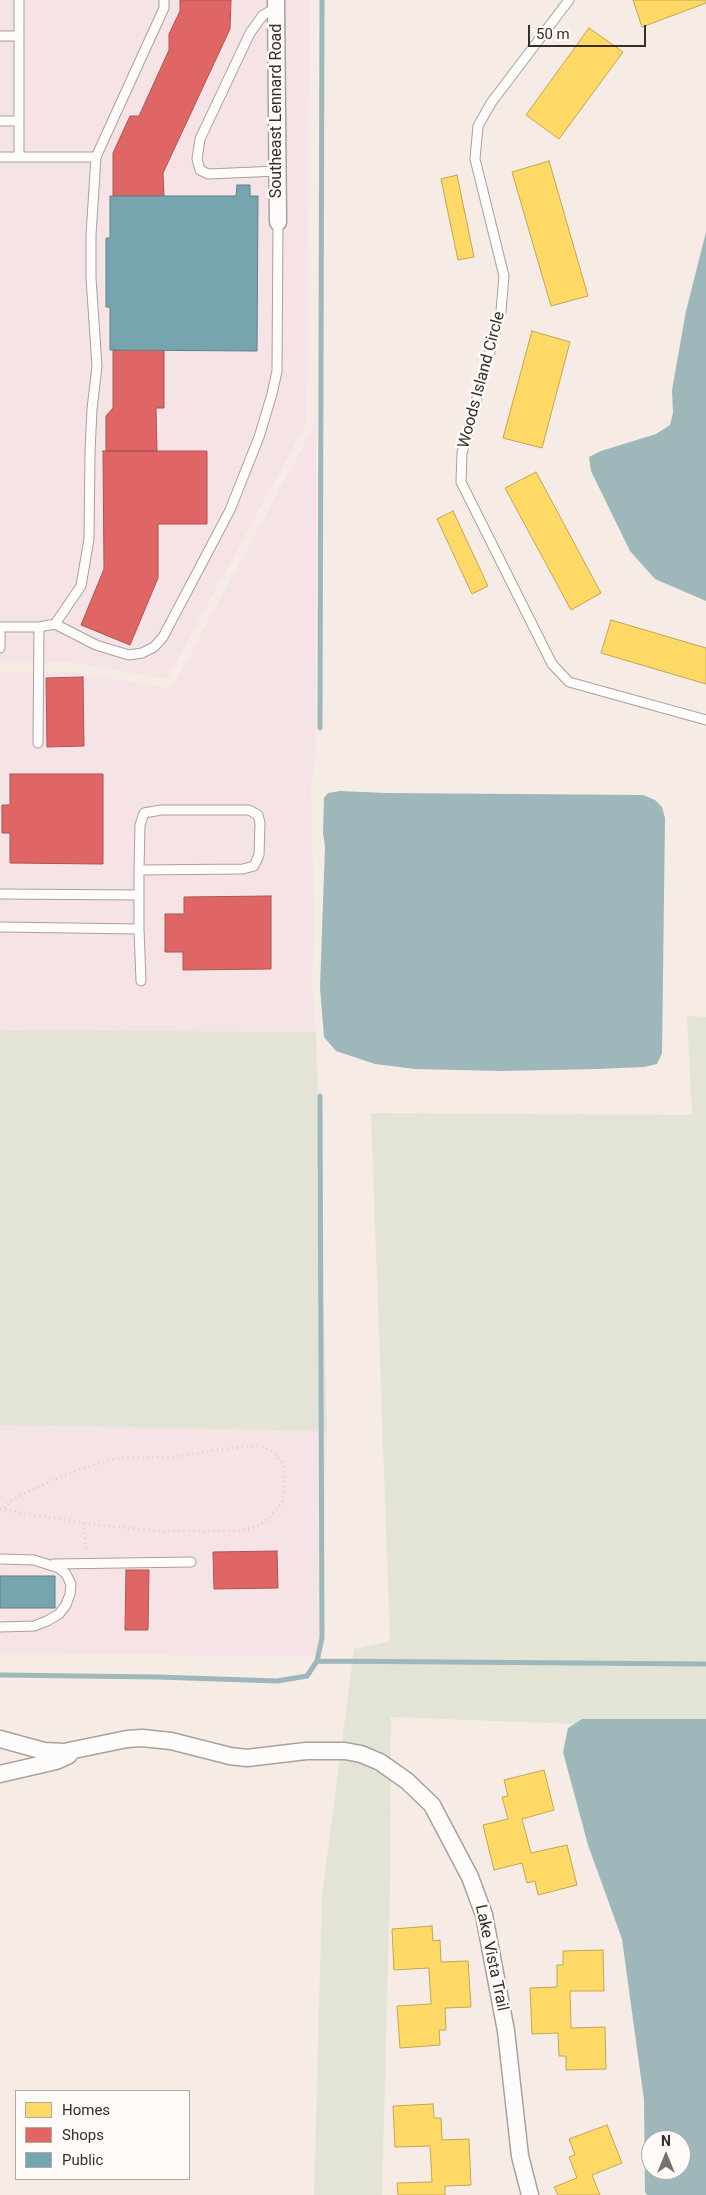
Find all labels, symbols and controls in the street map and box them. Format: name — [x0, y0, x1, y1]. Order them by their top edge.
scale bar — [531, 15, 648, 47]
street label: Southeast Lennard Road — [267, 24, 287, 198]
text: 50 m — [536, 25, 570, 43]
street label: Woods Island Circle — [455, 310, 509, 450]
street label: Lake Vista Trail — [470, 1903, 512, 2013]
legend — [15, 2090, 190, 2180]
text: Homes — [62, 2101, 110, 2119]
text: Shops — [62, 2126, 104, 2144]
north arrow — [641, 2130, 691, 2180]
text: N — [661, 2133, 671, 2149]
text: Public — [62, 2151, 103, 2169]

